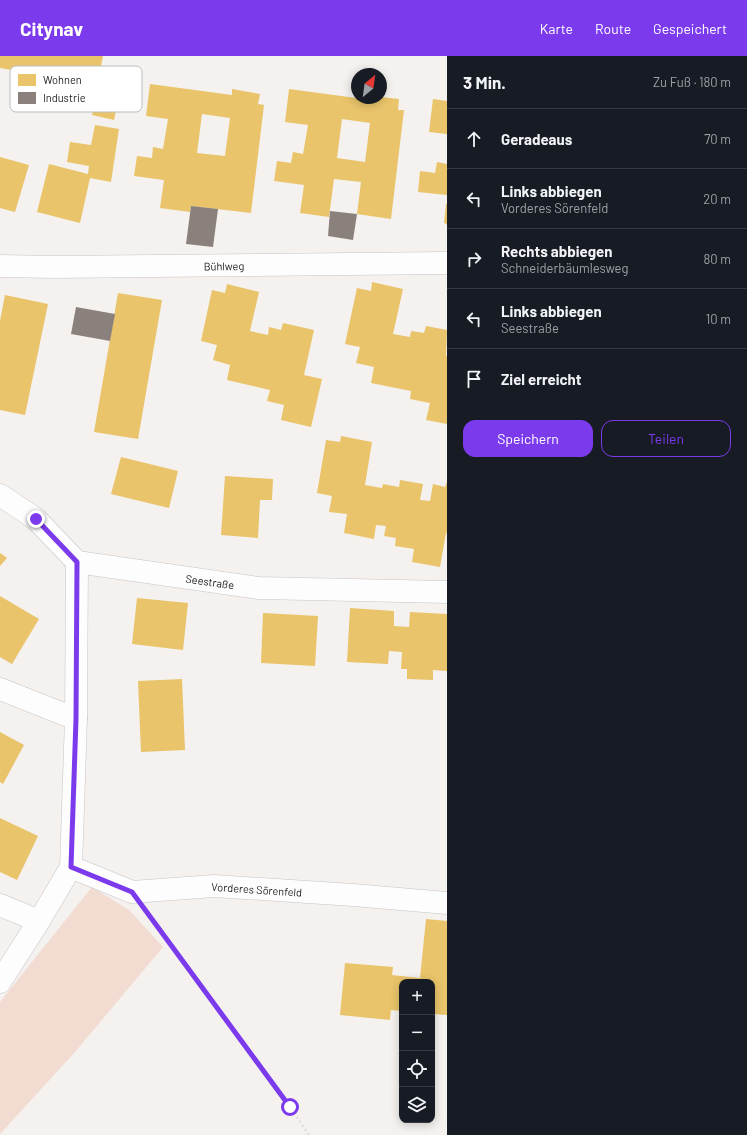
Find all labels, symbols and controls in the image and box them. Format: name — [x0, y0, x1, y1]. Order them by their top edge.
text: Citynav — [20, 17, 83, 40]
text: Karte — [540, 20, 573, 37]
text: Route — [595, 20, 631, 37]
text: Gespeichert — [653, 20, 727, 37]
legend — [10, 66, 142, 112]
north arrow — [351, 68, 387, 104]
text: 3 Min. — [463, 72, 506, 92]
text: Wohnen — [43, 73, 82, 86]
text: Zu Fuß · 180 m — [653, 74, 731, 90]
text: Industrie — [43, 91, 86, 104]
icon: ahead — [463, 128, 485, 150]
text: Geradeaus — [501, 130, 572, 148]
text: 70 m — [704, 131, 731, 147]
text: Links abbiegen — [501, 182, 602, 200]
icon: left — [463, 188, 485, 210]
text: 20 m — [703, 191, 731, 207]
text: Vorderes Sörenfeld — [501, 200, 608, 216]
text: Rechts abbiegen — [501, 242, 612, 260]
icon: right — [463, 248, 485, 270]
text: 80 m — [704, 251, 731, 267]
street label: Bühlweg — [204, 259, 244, 272]
text: Schneiderbäumlesweg — [501, 260, 628, 276]
text: Links abbiegen — [501, 302, 602, 320]
icon: left — [463, 308, 485, 330]
text: 10 m — [706, 311, 731, 327]
text: Seestraße — [501, 320, 559, 336]
icon: arrive — [463, 368, 485, 390]
text: Ziel erreicht — [501, 370, 582, 388]
button: Speichern — [463, 420, 593, 457]
button: Teilen — [601, 420, 731, 457]
route end — [27, 510, 45, 528]
street label: Seestraße — [185, 571, 235, 591]
street label: Vorderes Sörenfeld — [211, 879, 303, 898]
map controls — [399, 979, 435, 1123]
button: + — [399, 979, 435, 1015]
button: − — [399, 1015, 435, 1051]
button: locate — [399, 1051, 435, 1087]
button: layers — [399, 1087, 435, 1123]
route start — [281, 1098, 299, 1116]

